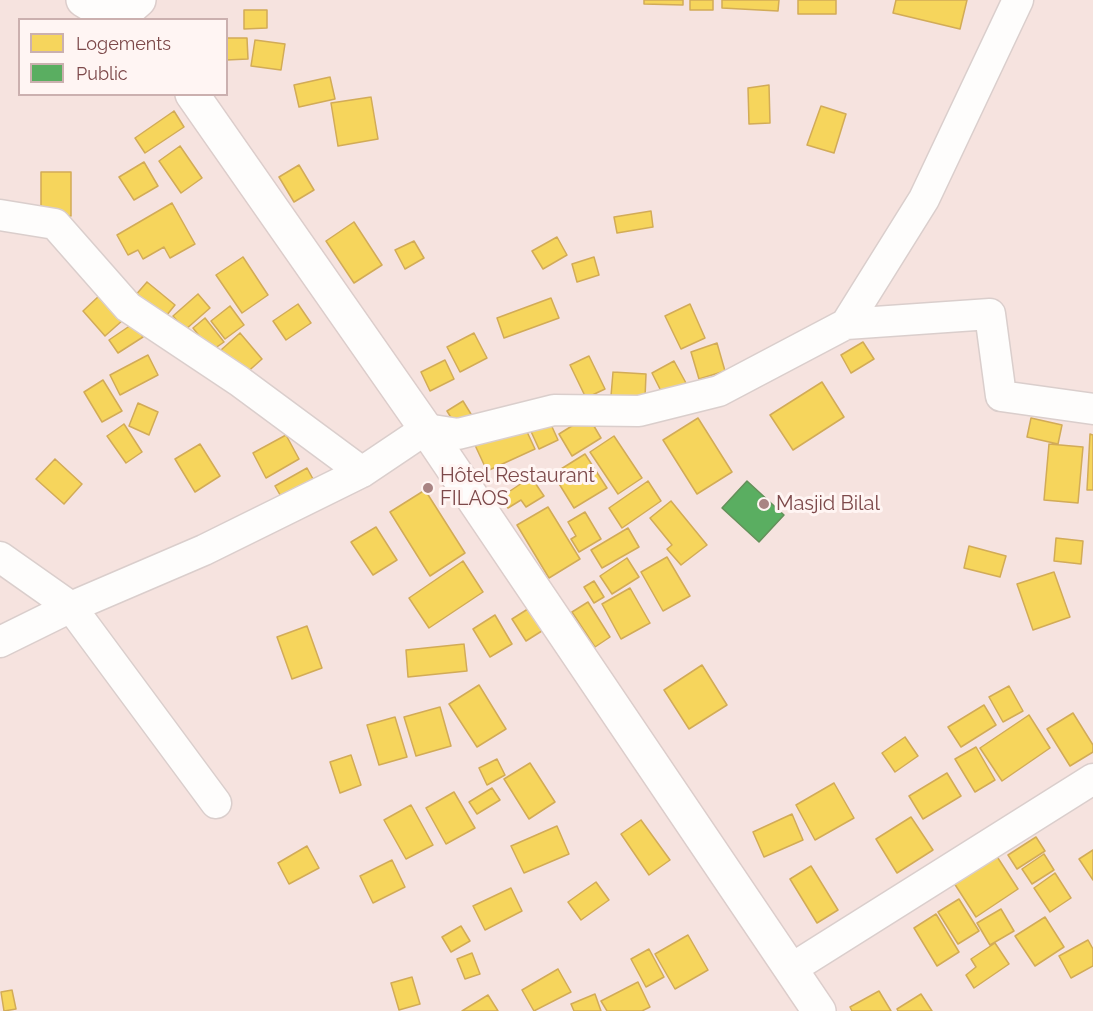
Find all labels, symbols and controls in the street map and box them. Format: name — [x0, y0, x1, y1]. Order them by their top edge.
legend — [18, 18, 228, 96]
text: Logements — [76, 33, 171, 54]
text: Public — [76, 63, 128, 84]
place label: Hôtel Restaurant FILAOS — [440, 464, 595, 511]
marker: Hôtel Restaurant FILAOS — [421, 481, 435, 495]
place label: Masjid Bilal — [776, 492, 880, 516]
marker: Masjid Bilal — [757, 497, 771, 511]

